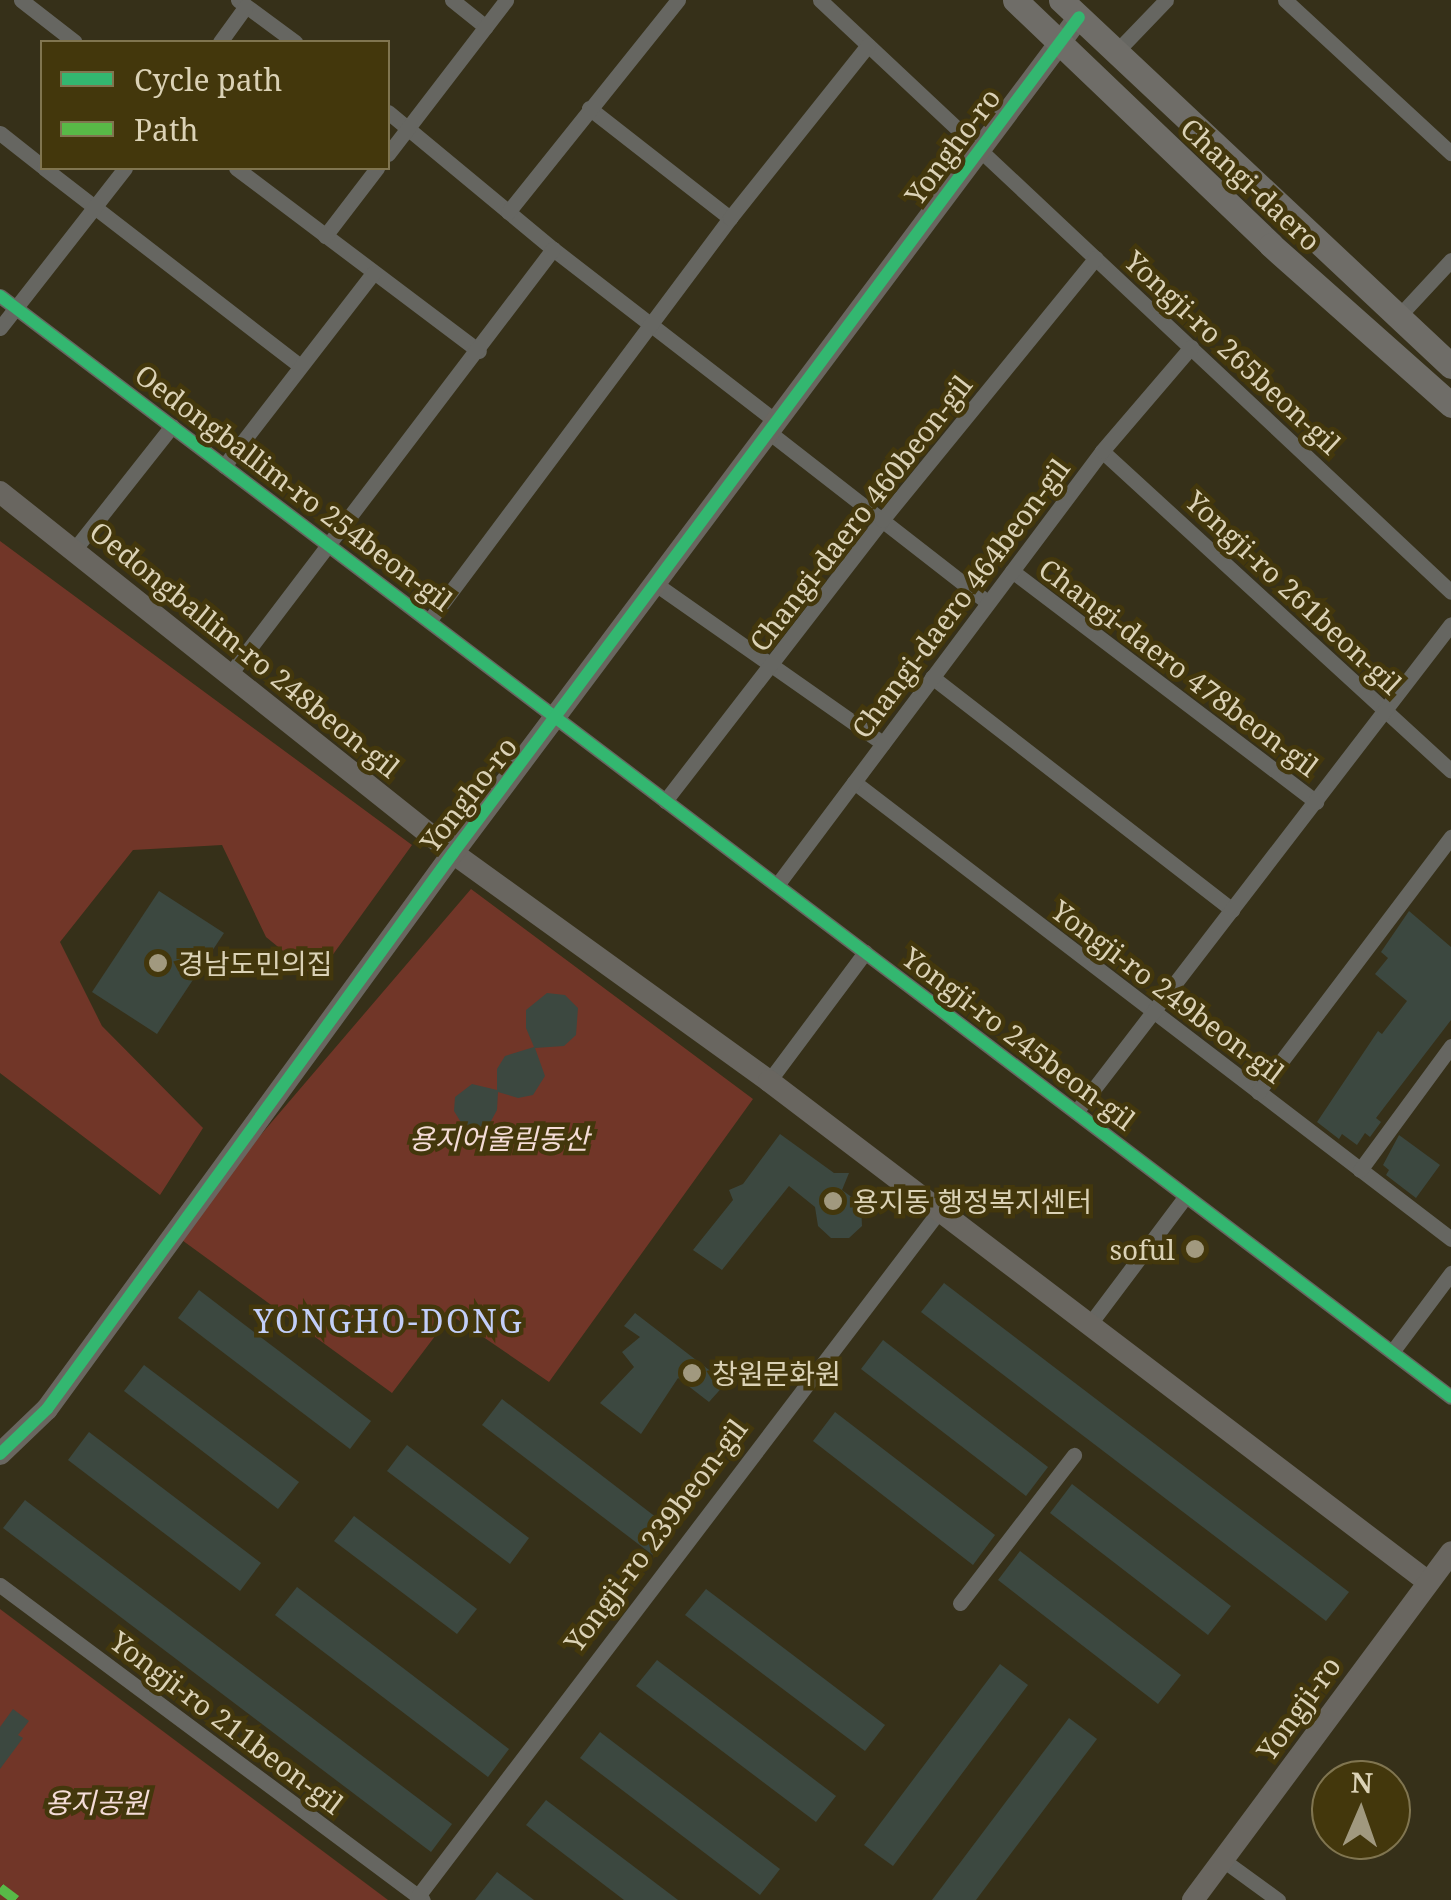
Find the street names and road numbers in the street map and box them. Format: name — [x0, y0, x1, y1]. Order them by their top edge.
street label: Yongho-ro — [897, 81, 1007, 211]
street label: Changi-daero — [1174, 111, 1328, 257]
street label: Yongji-ro 265beon-gil — [1118, 243, 1348, 461]
street label: Oedongballim-ro 254beon-gil — [129, 357, 459, 617]
street label: Changi-daero 460beon-gil — [742, 368, 978, 658]
street label: Changi-daero 464beon-gil — [844, 452, 1076, 744]
street label: Yongji-ro 261beon-gil — [1179, 483, 1409, 701]
street label: Oedongballim-ro 248beon-gil — [84, 514, 406, 784]
street label: Changi-daero 478beon-gil — [1033, 551, 1325, 783]
street label: Yongho-ro — [413, 730, 523, 858]
street label: Yongji-ro 249beon-gil — [1045, 893, 1291, 1089]
street label: Yongji-ro 245beon-gil — [896, 940, 1142, 1136]
street label: Yongji-ro 239beon-gil — [557, 1412, 753, 1658]
street label: Yongji-ro 211beon-gil — [104, 1624, 350, 1820]
street label: Yongji-ro — [1249, 1650, 1347, 1766]

